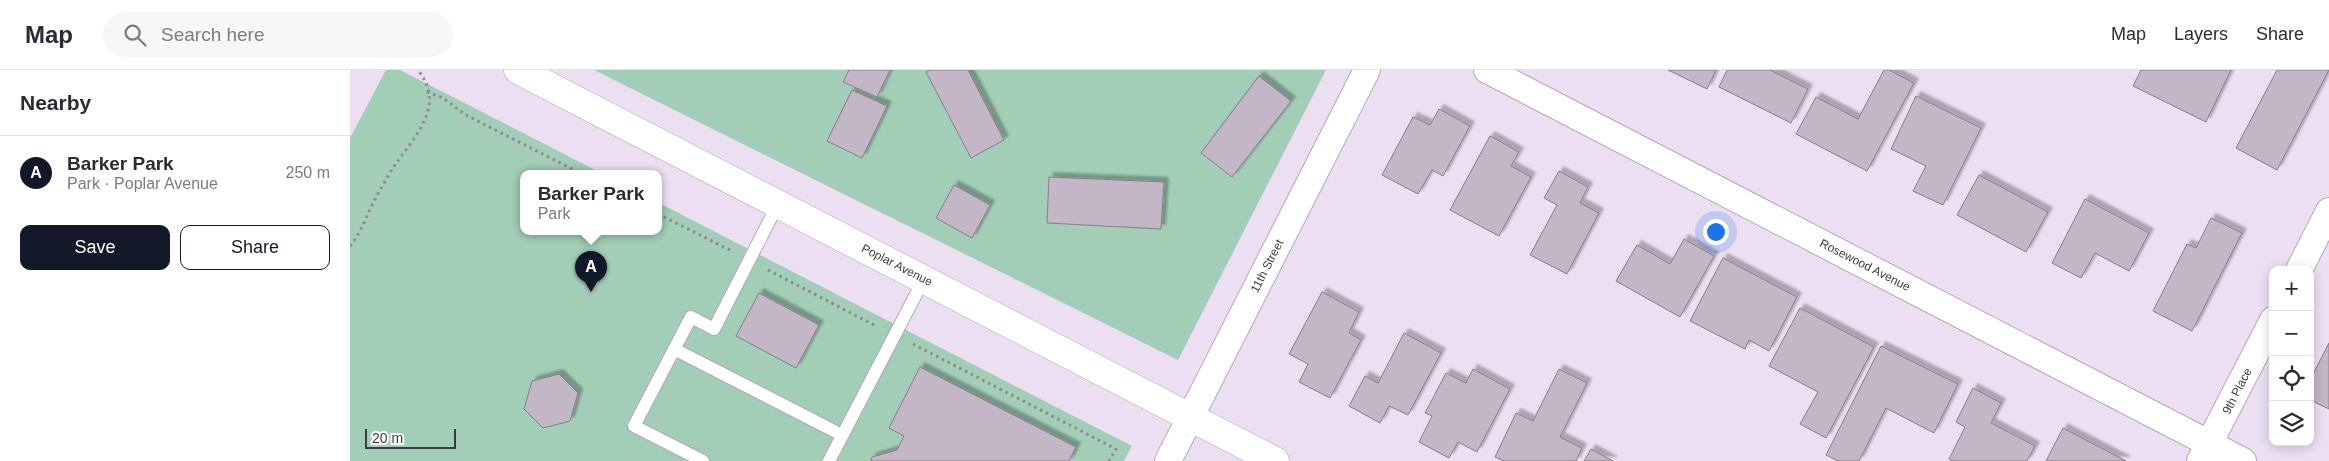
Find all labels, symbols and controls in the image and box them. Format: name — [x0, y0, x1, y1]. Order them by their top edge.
search box — [103, 12, 453, 57]
text: Map — [25, 21, 73, 48]
icon: search — [121, 21, 149, 49]
text: Search here — [161, 24, 265, 45]
text: Map — [2111, 24, 2146, 44]
text: Layers — [2174, 24, 2228, 44]
text: Share — [2256, 24, 2304, 44]
text: Nearby — [20, 91, 91, 114]
text: Barker Park — [67, 153, 174, 174]
text: A — [30, 164, 42, 181]
text: 250 m — [286, 164, 330, 181]
popup — [520, 170, 662, 235]
text: Park · Poplar Avenue — [67, 175, 218, 192]
text: Barker Park — [538, 183, 644, 204]
text: Park — [538, 205, 571, 222]
your location — [1703, 219, 1729, 245]
button: Save — [20, 225, 170, 270]
button: Share — [180, 225, 330, 270]
street label: 11th Street — [1248, 236, 1287, 295]
street label: Rosewood Avenue — [1817, 236, 1913, 294]
street label: Poplar Avenue — [859, 241, 935, 289]
pin: A — [575, 251, 607, 292]
map controls — [2269, 266, 2314, 446]
button: + — [2269, 266, 2314, 311]
button: − — [2269, 311, 2314, 356]
button: locate — [2269, 356, 2314, 401]
street label: 9th Place — [2219, 365, 2255, 416]
button: layers — [2269, 401, 2314, 446]
scale bar — [365, 426, 456, 449]
text: 20 m — [372, 430, 403, 446]

